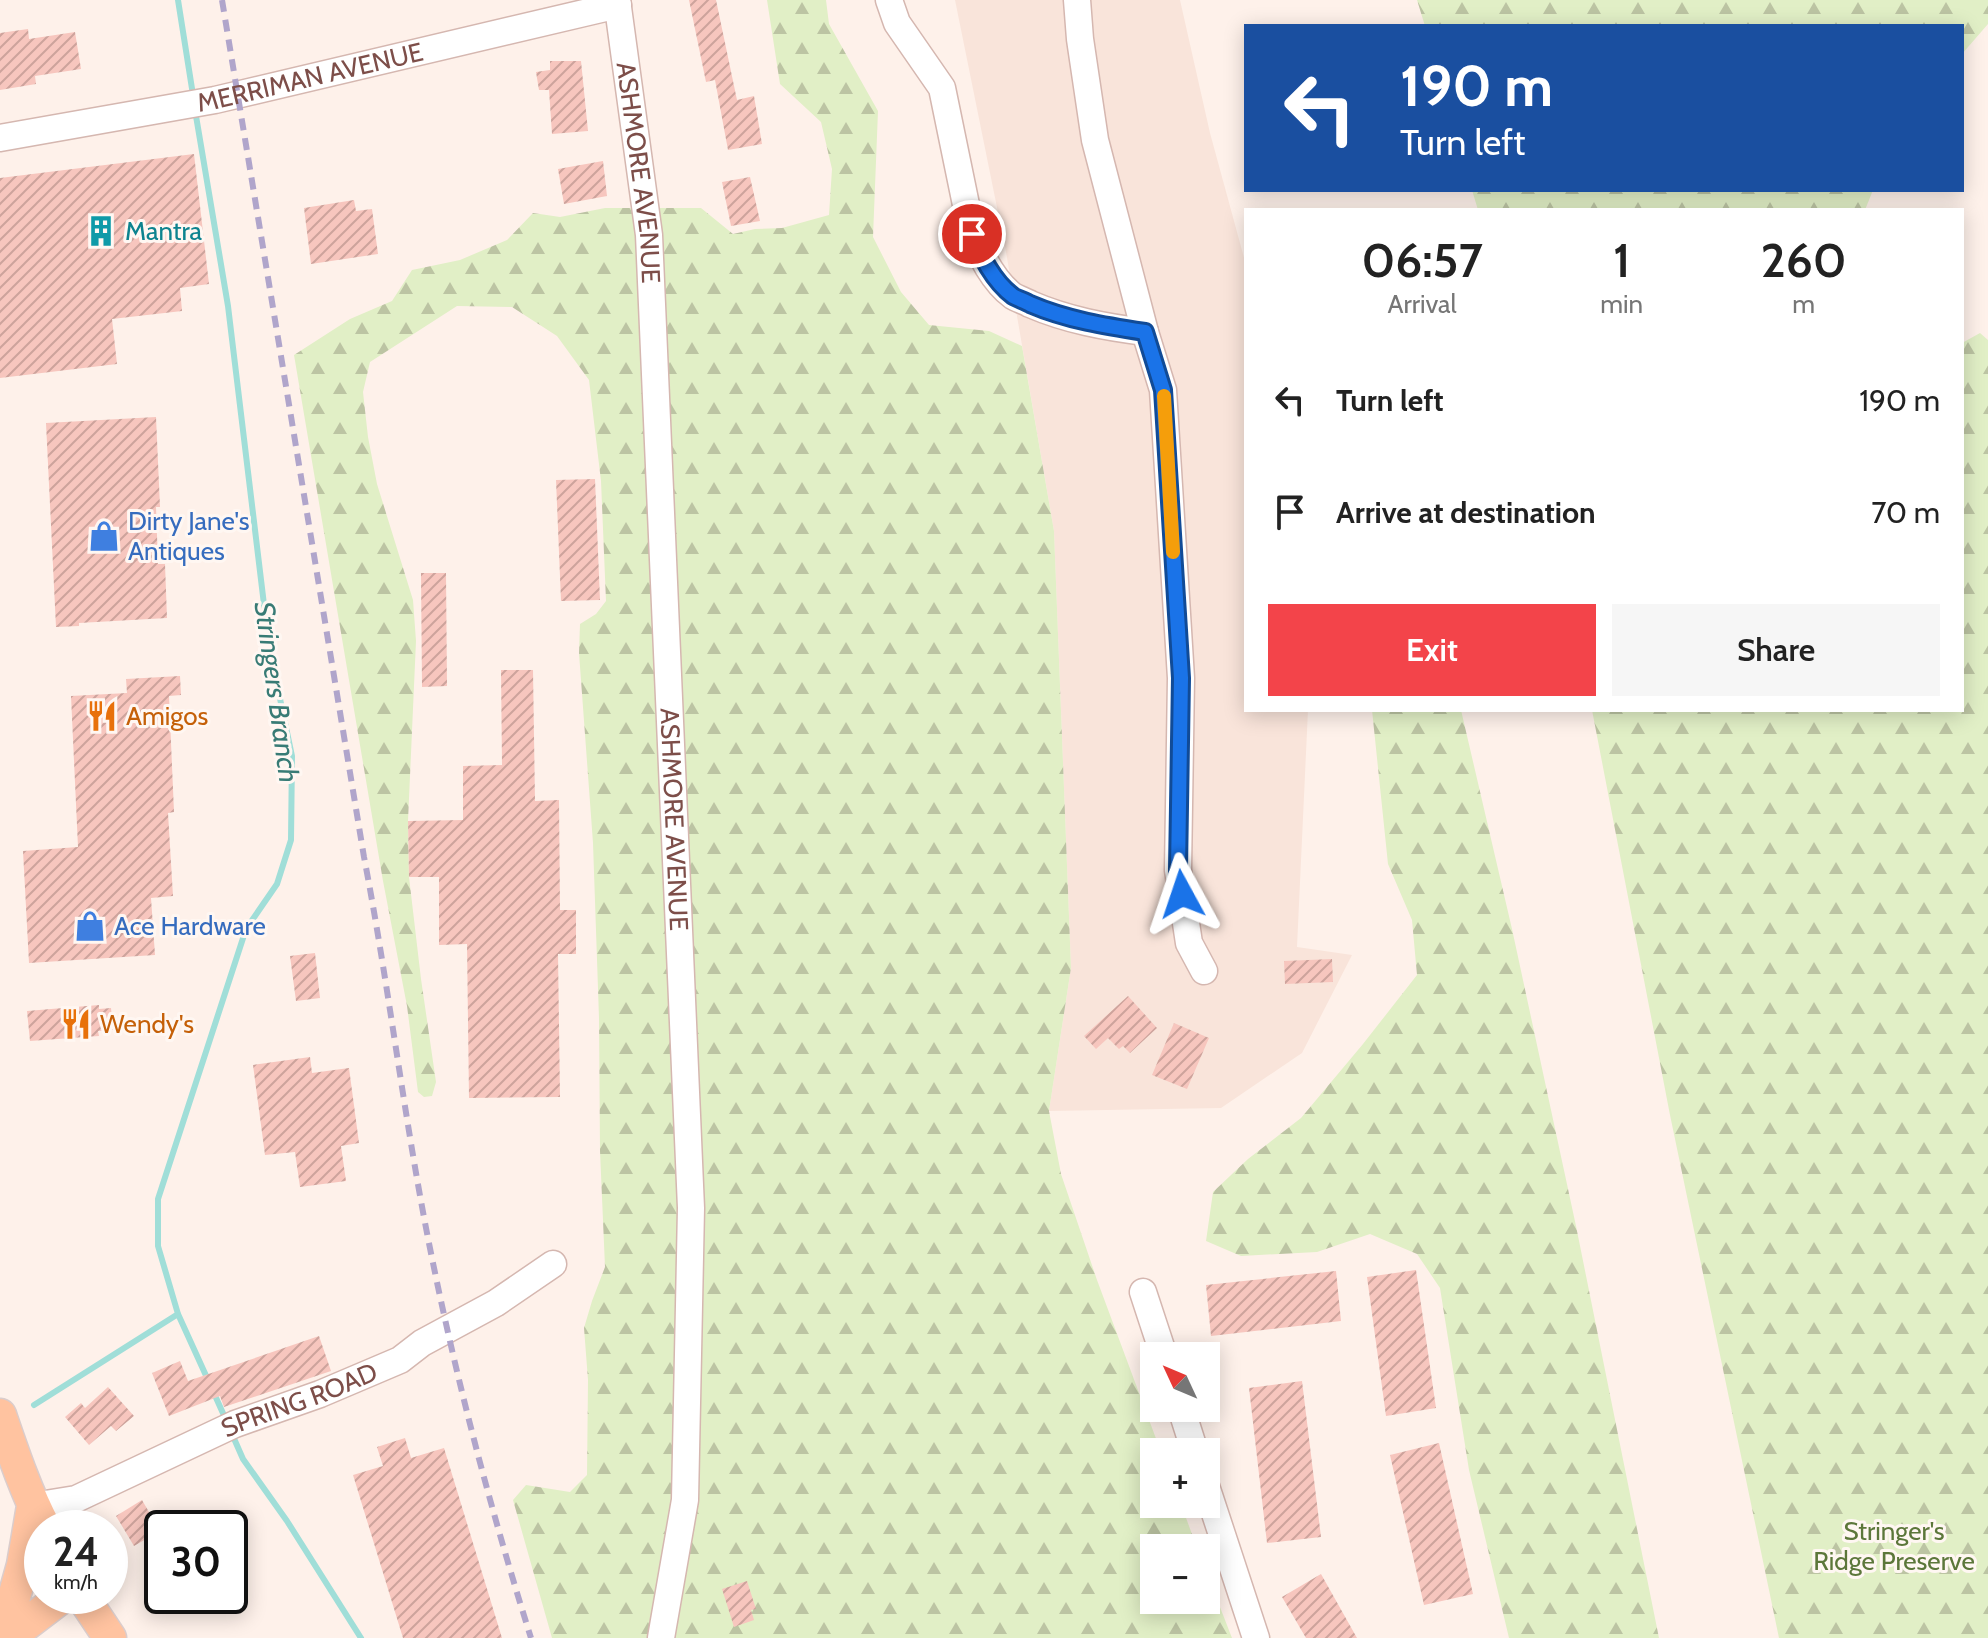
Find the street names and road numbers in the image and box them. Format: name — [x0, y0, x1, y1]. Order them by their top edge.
street label: MERRIMAN AVENUE — [195, 35, 426, 119]
street label: ASHMORE AVENUE — [610, 60, 667, 284]
street label: ASHMORE AVENUE — [653, 707, 695, 931]
street label: SPRING ROAD — [216, 1356, 382, 1444]

